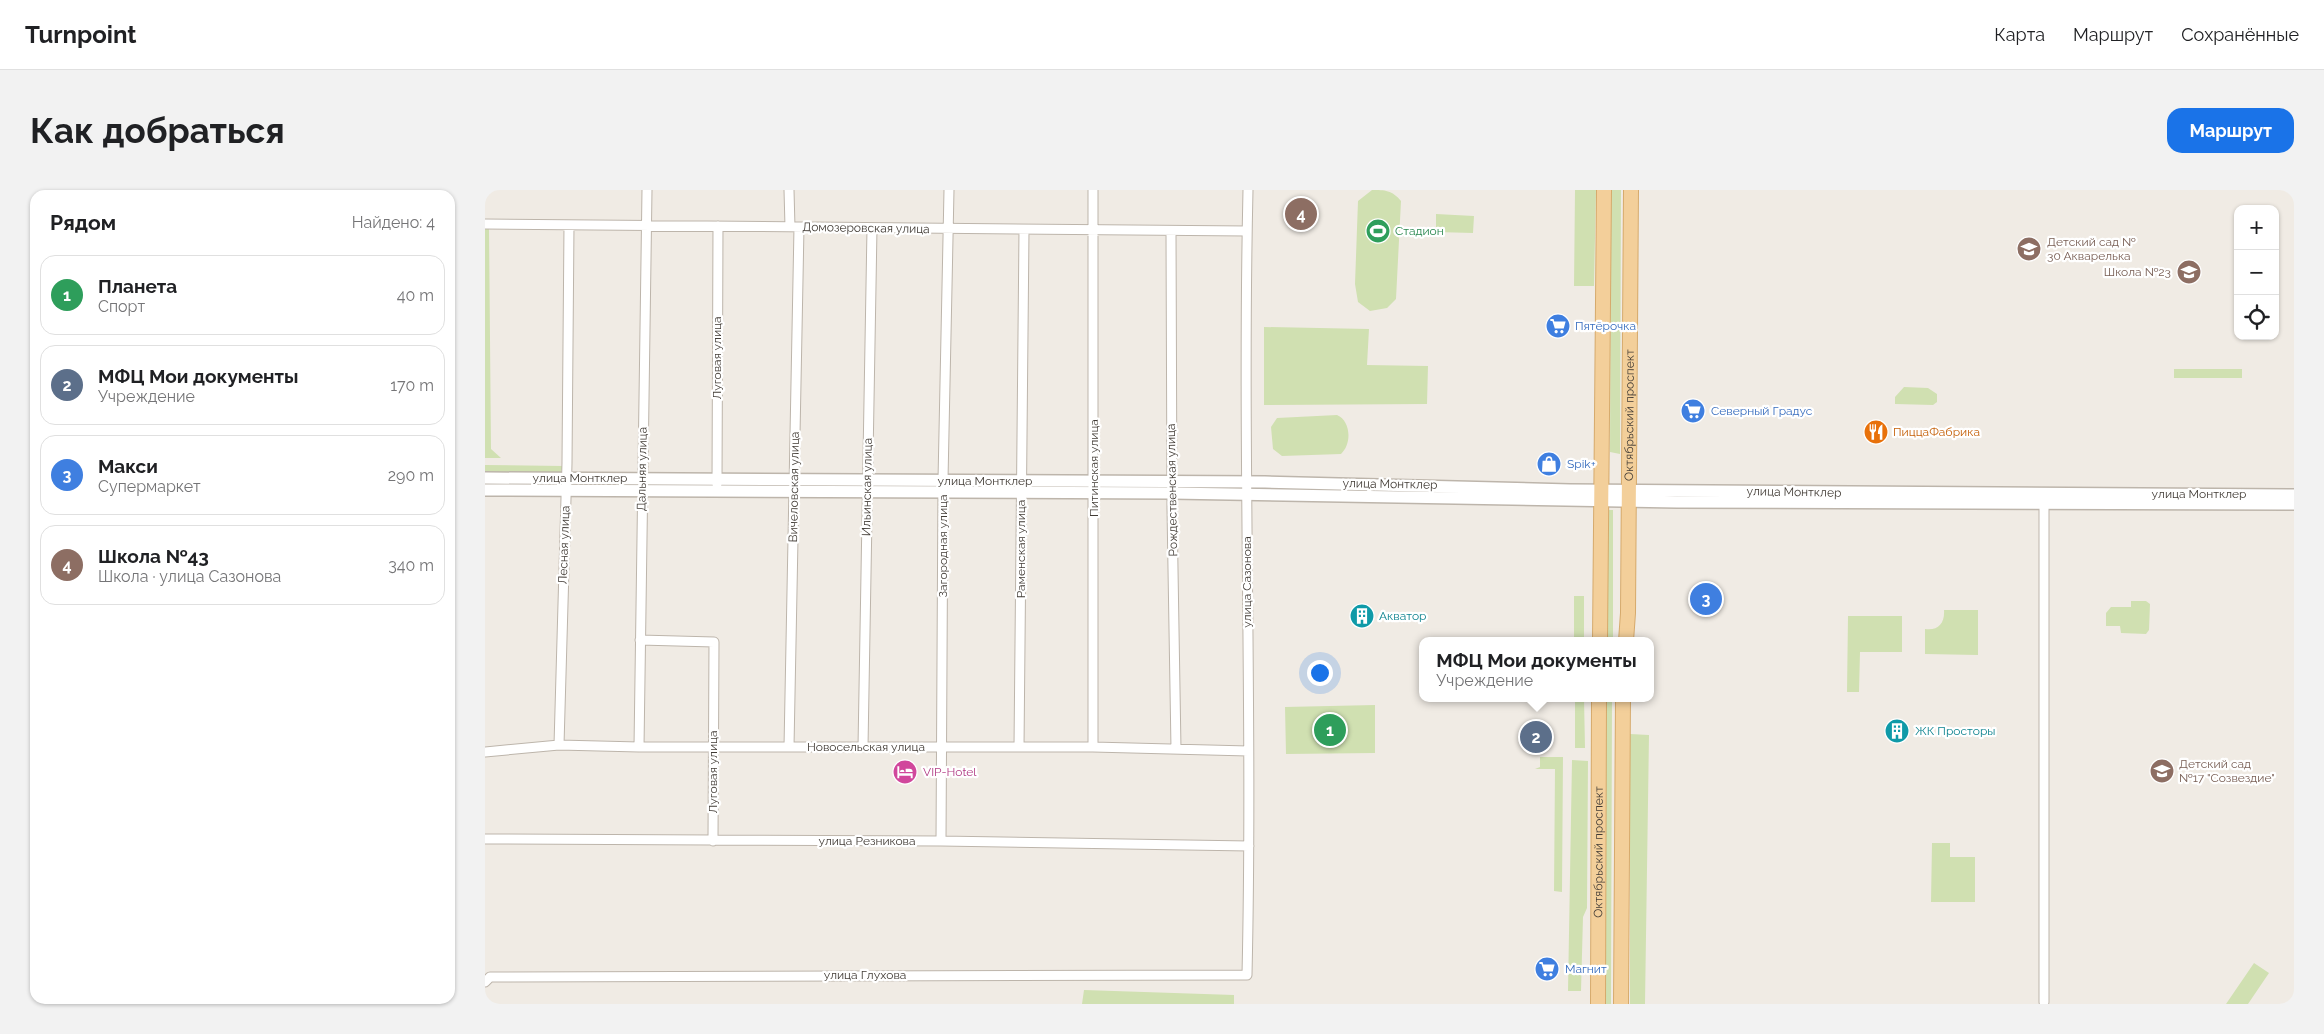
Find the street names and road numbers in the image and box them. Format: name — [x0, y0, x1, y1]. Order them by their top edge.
street label: Домозеровская улица — [802, 220, 930, 236]
street label: Луговая улица — [710, 316, 724, 400]
street label: Октябрьский проспект — [1622, 349, 1637, 481]
street label: Питинская улица — [1087, 419, 1101, 517]
street label: Рождественская улица — [1164, 423, 1180, 557]
street label: Дальняя улица — [634, 427, 650, 511]
street label: Вичеловская улица — [786, 431, 802, 543]
street label: Ильинская улица — [859, 438, 875, 536]
street label: улица Монтклер — [533, 471, 627, 485]
street label: улица Монтклер — [938, 474, 1032, 488]
street label: улица Монтклер — [1342, 476, 1438, 492]
street label: улица Монтклер — [1746, 484, 1842, 500]
street label: улица Монтклер — [2152, 487, 2246, 501]
street label: Загородная улица — [936, 494, 950, 598]
street label: Раменская улица — [1014, 500, 1028, 598]
street label: Лесная улица — [556, 505, 572, 585]
street label: улица Сазонова — [1240, 536, 1254, 628]
street label: Луговая улица — [706, 730, 720, 814]
street label: Новосельская улица — [807, 740, 925, 754]
street label: Октябрьский проспект — [1591, 786, 1606, 918]
street label: улица Резникова — [818, 834, 916, 848]
street label: улица Глухова — [824, 968, 906, 982]

